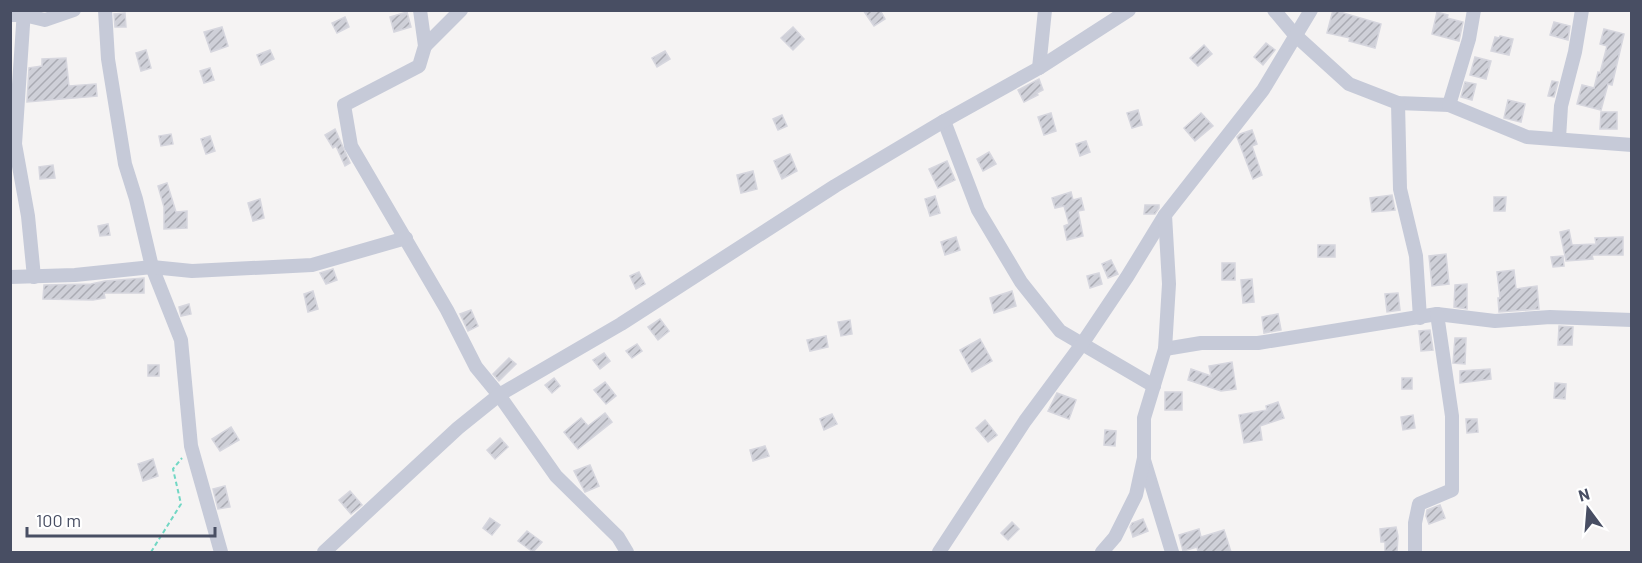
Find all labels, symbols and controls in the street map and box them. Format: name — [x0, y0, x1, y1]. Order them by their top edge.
north arrow — [1558, 479, 1618, 539]
text: N — [1576, 484, 1591, 505]
scale bar — [27, 500, 214, 538]
text: 100 m — [36, 509, 81, 531]

